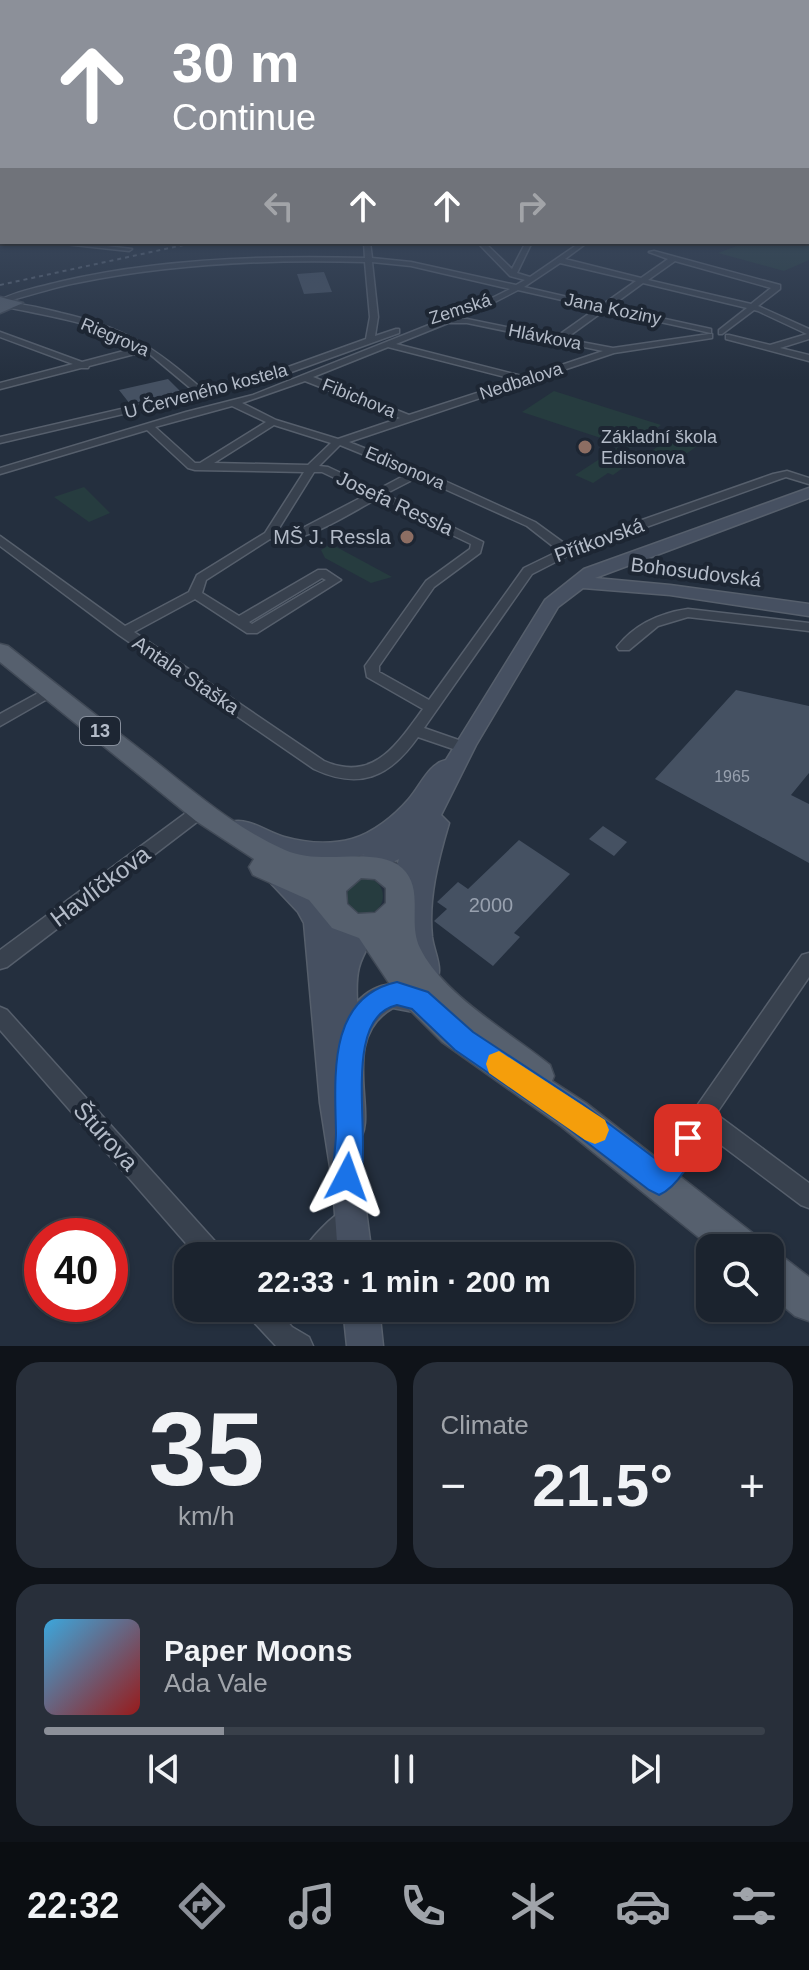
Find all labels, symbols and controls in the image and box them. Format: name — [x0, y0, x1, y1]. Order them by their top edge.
text: 30 m — [172, 31, 300, 94]
icon: ahead — [40, 32, 144, 136]
text: Continue — [172, 97, 316, 138]
icon: left — [257, 184, 301, 228]
icon: ahead — [341, 184, 385, 228]
icon: ahead — [425, 184, 469, 228]
icon: right — [509, 184, 553, 228]
street label: Zemská — [426, 289, 494, 328]
street label: Jana Koziny — [563, 289, 663, 329]
street label: Riegrova — [78, 314, 153, 361]
street label: Hlávkova — [507, 320, 584, 354]
street label: U Červeného kostela — [122, 358, 291, 422]
street label: Nedbalova — [477, 358, 566, 404]
street label: Fibichova — [320, 374, 399, 422]
place label: Základní škola Edisonova — [601, 427, 718, 468]
marker: Základní škola Edisonova — [576, 438, 594, 456]
street label: Edisonova — [362, 442, 449, 494]
street label: Josefa Ressla — [333, 466, 457, 540]
street label: Přítkovská — [551, 513, 647, 566]
place label: MŠ J. Ressla — [273, 526, 392, 548]
marker: MŠ J. Ressla — [398, 528, 416, 546]
street label: Bohosudovská — [630, 553, 763, 591]
street label: Antala Staška — [129, 631, 244, 719]
road number: 13 — [80, 717, 120, 745]
house number: 1965 — [714, 768, 750, 785]
street label: Havlíčkova — [45, 840, 156, 932]
house number: 2000 — [469, 894, 513, 916]
street label: Štúrova — [68, 1096, 144, 1176]
pin — [654, 1104, 722, 1172]
icon: arrive — [666, 1116, 710, 1160]
position arrow — [305, 1135, 389, 1219]
speed limit sign: 40 — [24, 1218, 128, 1322]
map controls — [696, 1234, 784, 1322]
button: search — [696, 1234, 784, 1322]
text: 22:33 · 1 min · 200 m — [257, 1265, 551, 1298]
text: 35 — [148, 1391, 264, 1507]
text: Climate — [441, 1410, 529, 1440]
text: 21.5° — [532, 1452, 673, 1519]
text: − — [441, 1461, 466, 1510]
text: + — [739, 1461, 765, 1510]
text: km/h — [178, 1501, 234, 1531]
text: Paper Moons — [164, 1634, 352, 1667]
text: Ada Vale — [164, 1668, 268, 1698]
icon: previous — [142, 1747, 186, 1791]
icon: pause — [382, 1747, 426, 1791]
icon: next — [623, 1747, 667, 1791]
icon: directions — [174, 1878, 230, 1934]
icon: music — [284, 1878, 340, 1934]
icon: phone — [395, 1878, 451, 1934]
icon: climate — [505, 1878, 561, 1934]
icon: car — [615, 1878, 671, 1934]
icon: filters — [726, 1878, 782, 1934]
text: 22:32 — [27, 1885, 119, 1926]

